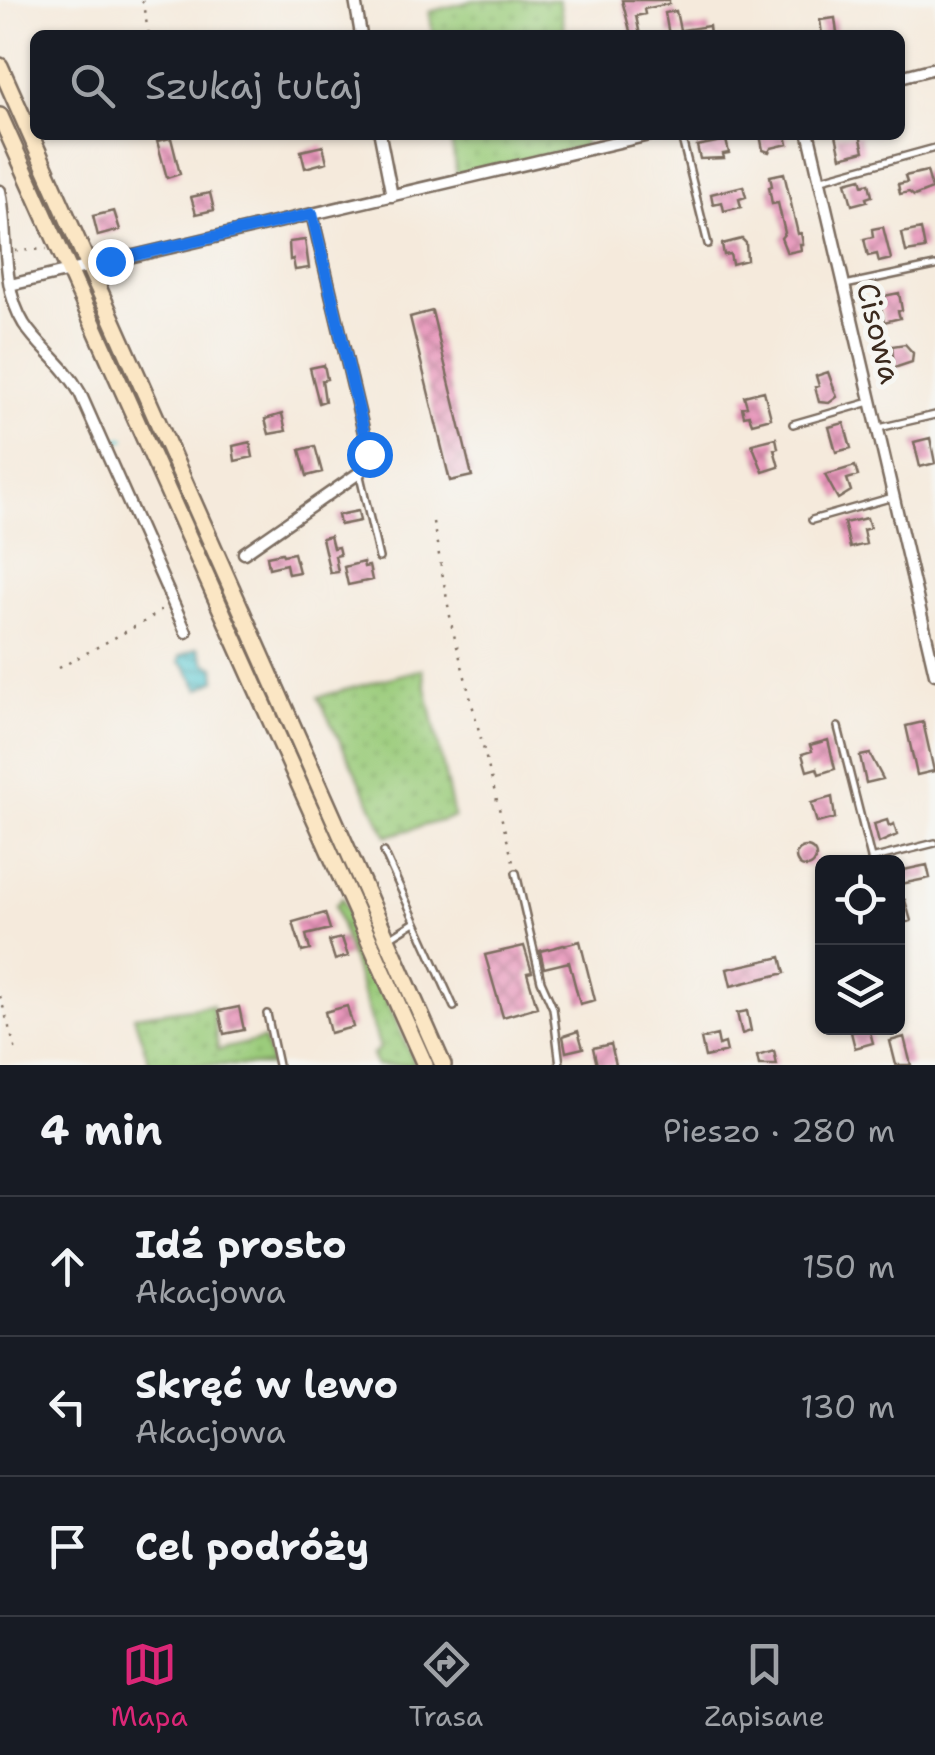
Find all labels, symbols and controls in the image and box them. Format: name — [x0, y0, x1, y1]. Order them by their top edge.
search box — [30, 30, 905, 140]
icon: search — [65, 58, 120, 113]
text: Szukaj tutaj — [145, 60, 362, 111]
route end — [88, 239, 134, 285]
street label: Cisowa — [847, 278, 911, 388]
route start — [347, 432, 393, 478]
map controls — [815, 855, 905, 1035]
button: locate — [815, 855, 905, 945]
button: layers — [815, 945, 905, 1035]
text: 4 min — [40, 1102, 162, 1158]
text: Pieszo · 280 m — [663, 1109, 895, 1152]
text: Idź prosto — [135, 1219, 347, 1270]
icon: ahead — [40, 1239, 95, 1294]
text: 150 m — [802, 1245, 895, 1288]
text: Akacjowa — [135, 1270, 286, 1313]
text: Skręć w lewo — [135, 1359, 398, 1410]
icon: left — [40, 1379, 95, 1434]
text: 130 m — [800, 1385, 895, 1428]
text: Akacjowa — [135, 1410, 286, 1453]
icon: arrive — [40, 1519, 95, 1574]
text: Cel podróży — [135, 1521, 369, 1572]
tab: Mapa — [110, 1637, 188, 1735]
tab: Trasa — [409, 1637, 483, 1735]
tab: Zapisane — [704, 1637, 825, 1735]

